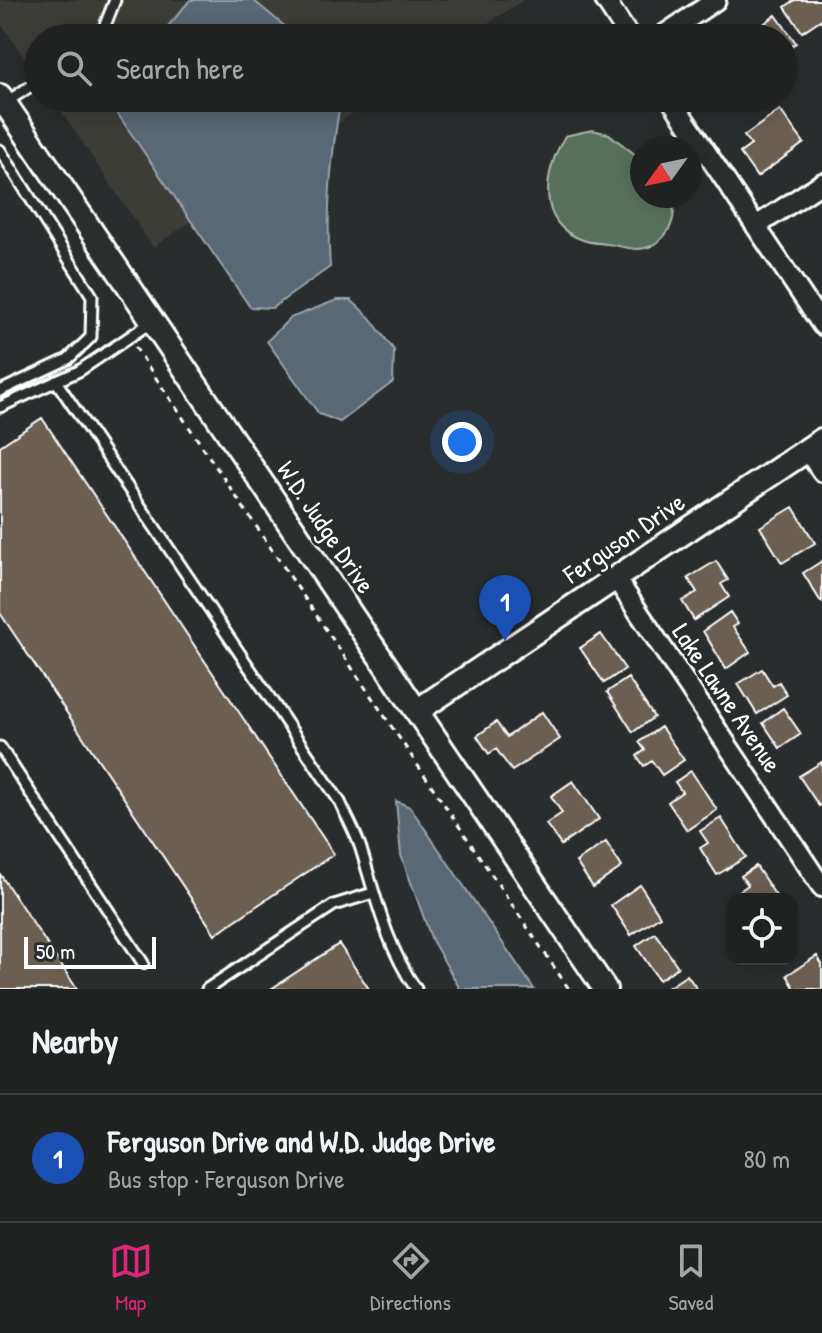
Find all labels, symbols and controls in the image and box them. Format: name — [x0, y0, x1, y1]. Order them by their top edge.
search box — [24, 24, 798, 112]
icon: search — [52, 46, 96, 90]
text: Search here — [116, 48, 244, 88]
north arrow — [630, 136, 702, 208]
your location — [442, 422, 482, 462]
street label: W.D. Judge Drive — [269, 454, 384, 600]
street label: Ferguson Drive — [555, 484, 691, 592]
pin: 1 — [479, 575, 531, 641]
street label: Lake Lawne Avenue — [665, 616, 790, 779]
map controls — [726, 893, 798, 965]
button: locate — [726, 893, 798, 965]
scale bar — [24, 933, 156, 969]
text: 50 m — [36, 936, 75, 966]
text: Nearby — [32, 1018, 118, 1064]
text: Ferguson Drive and W.D. Judge Drive — [108, 1121, 495, 1161]
text: 1 — [53, 1141, 63, 1176]
text: 80 m — [743, 1141, 790, 1176]
text: Bus stop · Ferguson Drive — [108, 1161, 345, 1196]
tab: Map — [109, 1239, 153, 1317]
tab: Directions — [370, 1239, 451, 1317]
tab: Saved — [668, 1239, 713, 1317]

